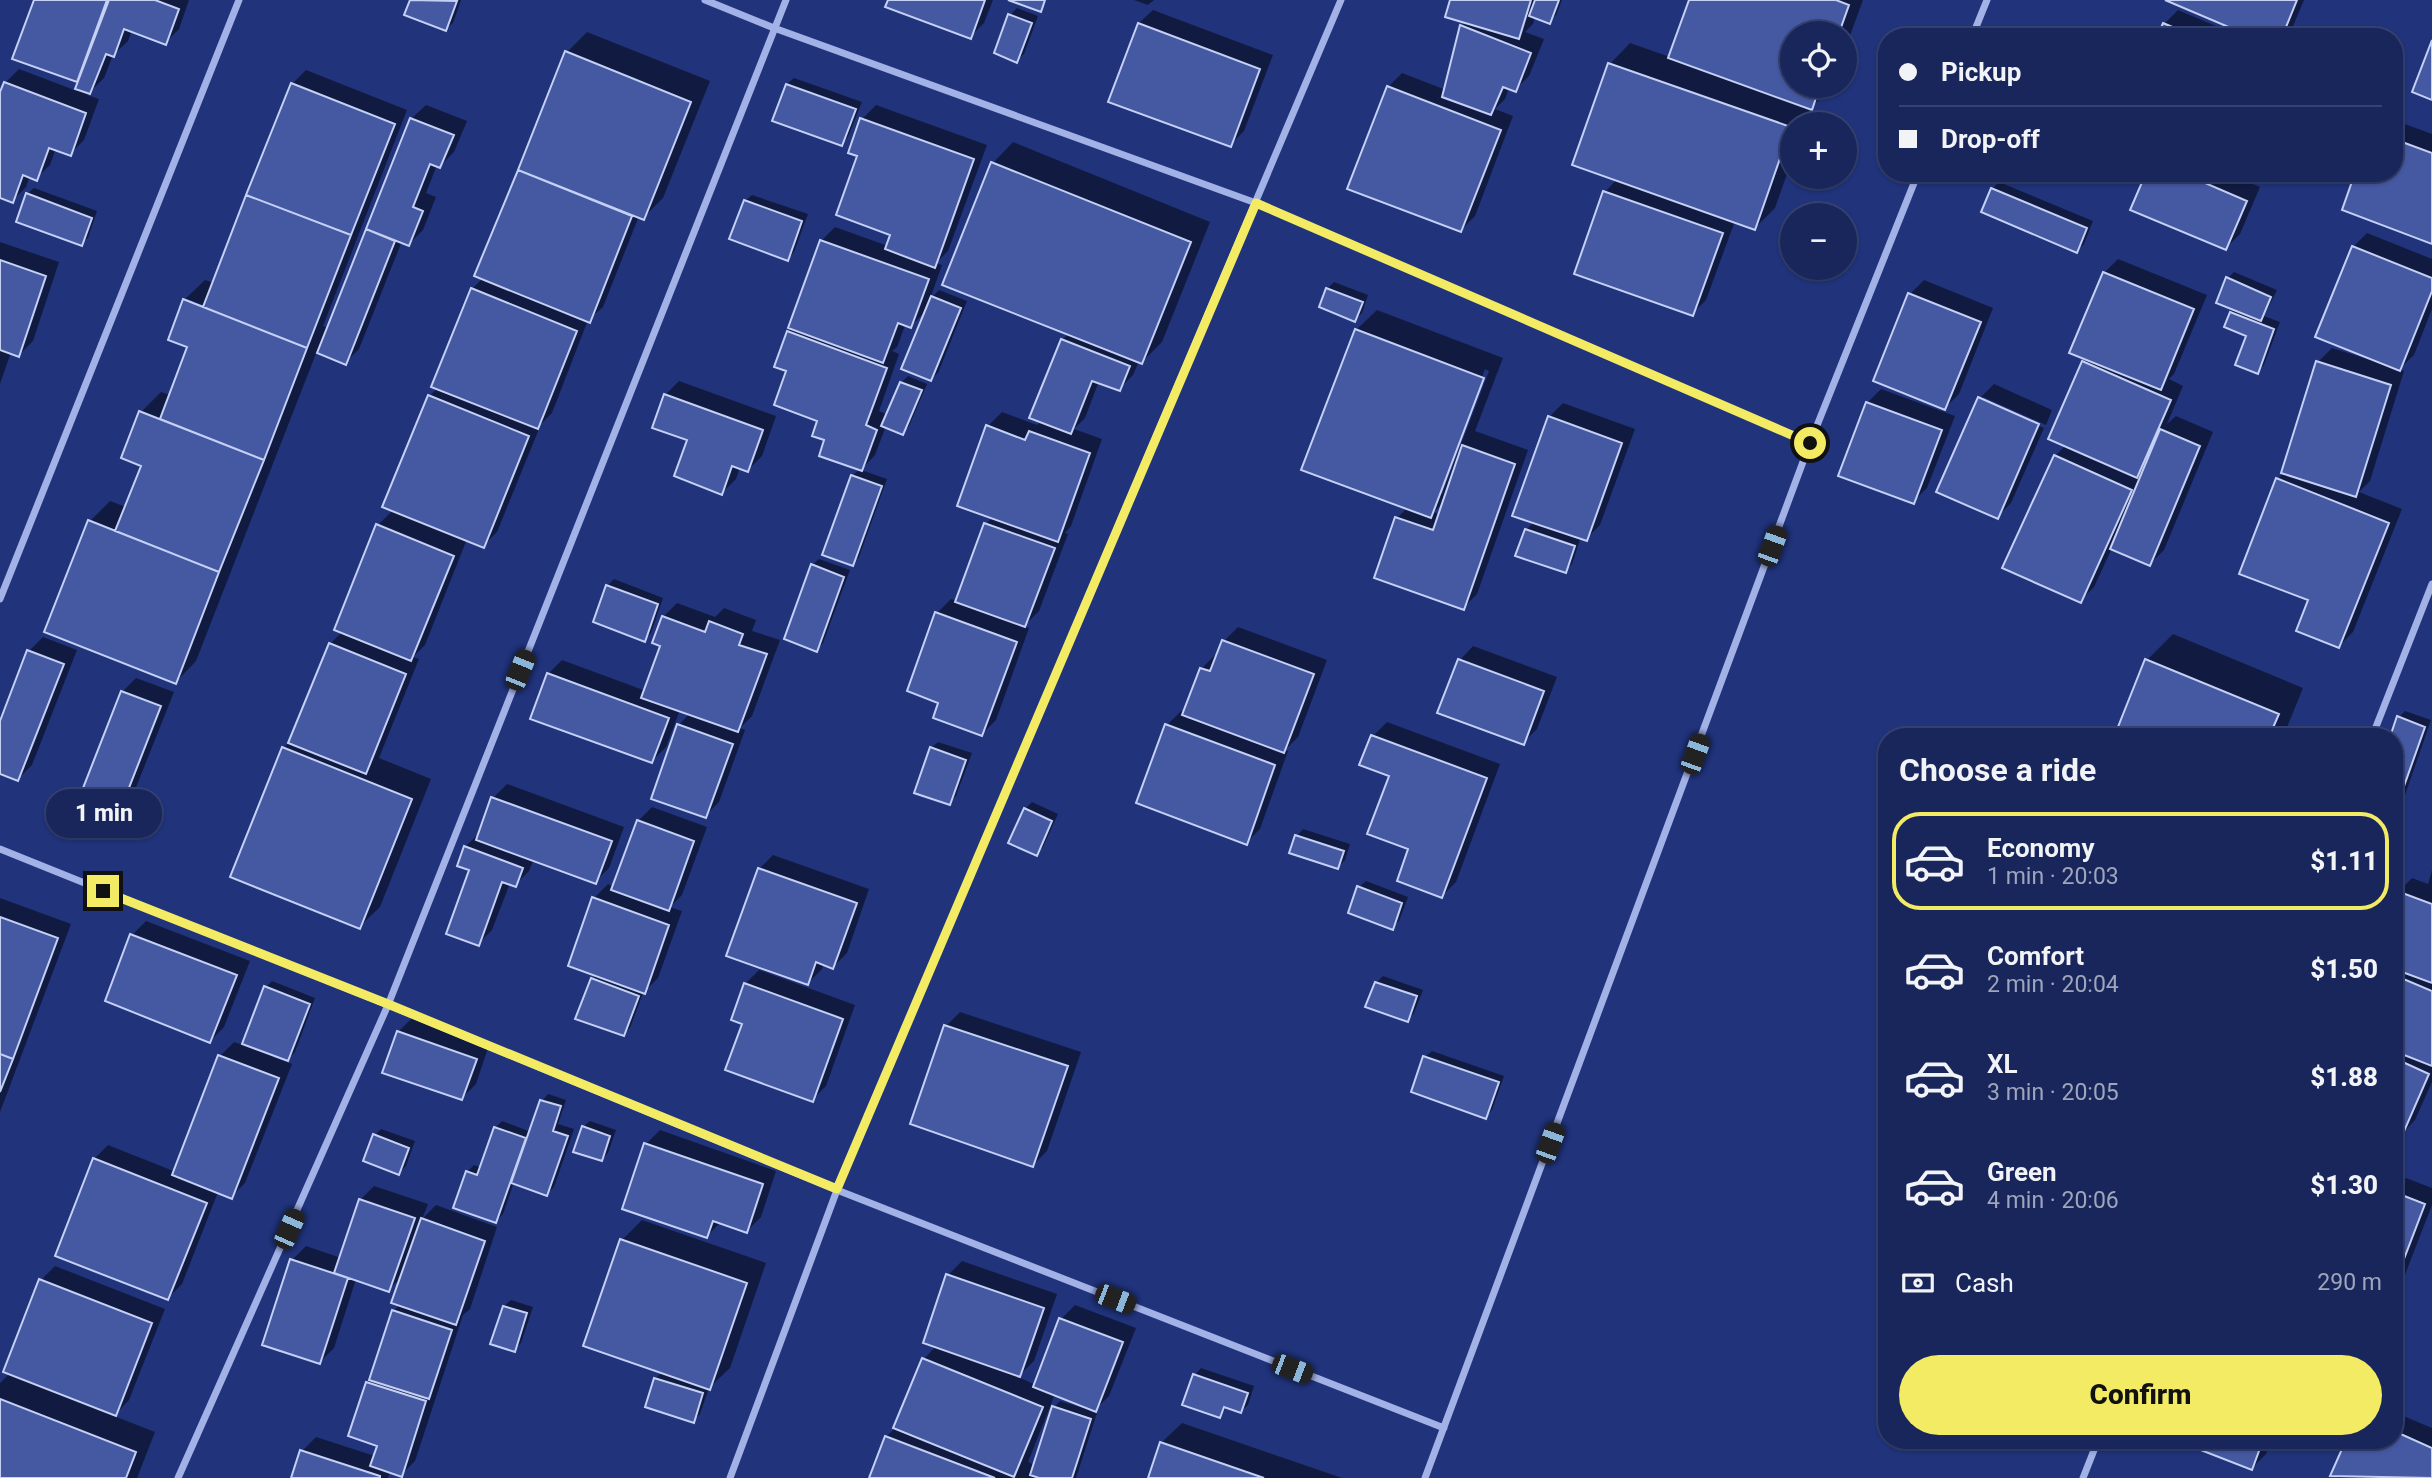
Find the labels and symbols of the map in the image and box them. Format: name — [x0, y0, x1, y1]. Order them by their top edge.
route start — [1794, 427, 1826, 459]
car — [1755, 523, 1790, 569]
car — [503, 647, 538, 693]
car — [1678, 731, 1713, 777]
callout: 1 min — [45, 790, 161, 838]
route end — [87, 875, 119, 907]
car — [1533, 1120, 1568, 1166]
car — [271, 1206, 308, 1252]
car — [1092, 1282, 1139, 1316]
car — [1269, 1352, 1316, 1386]

